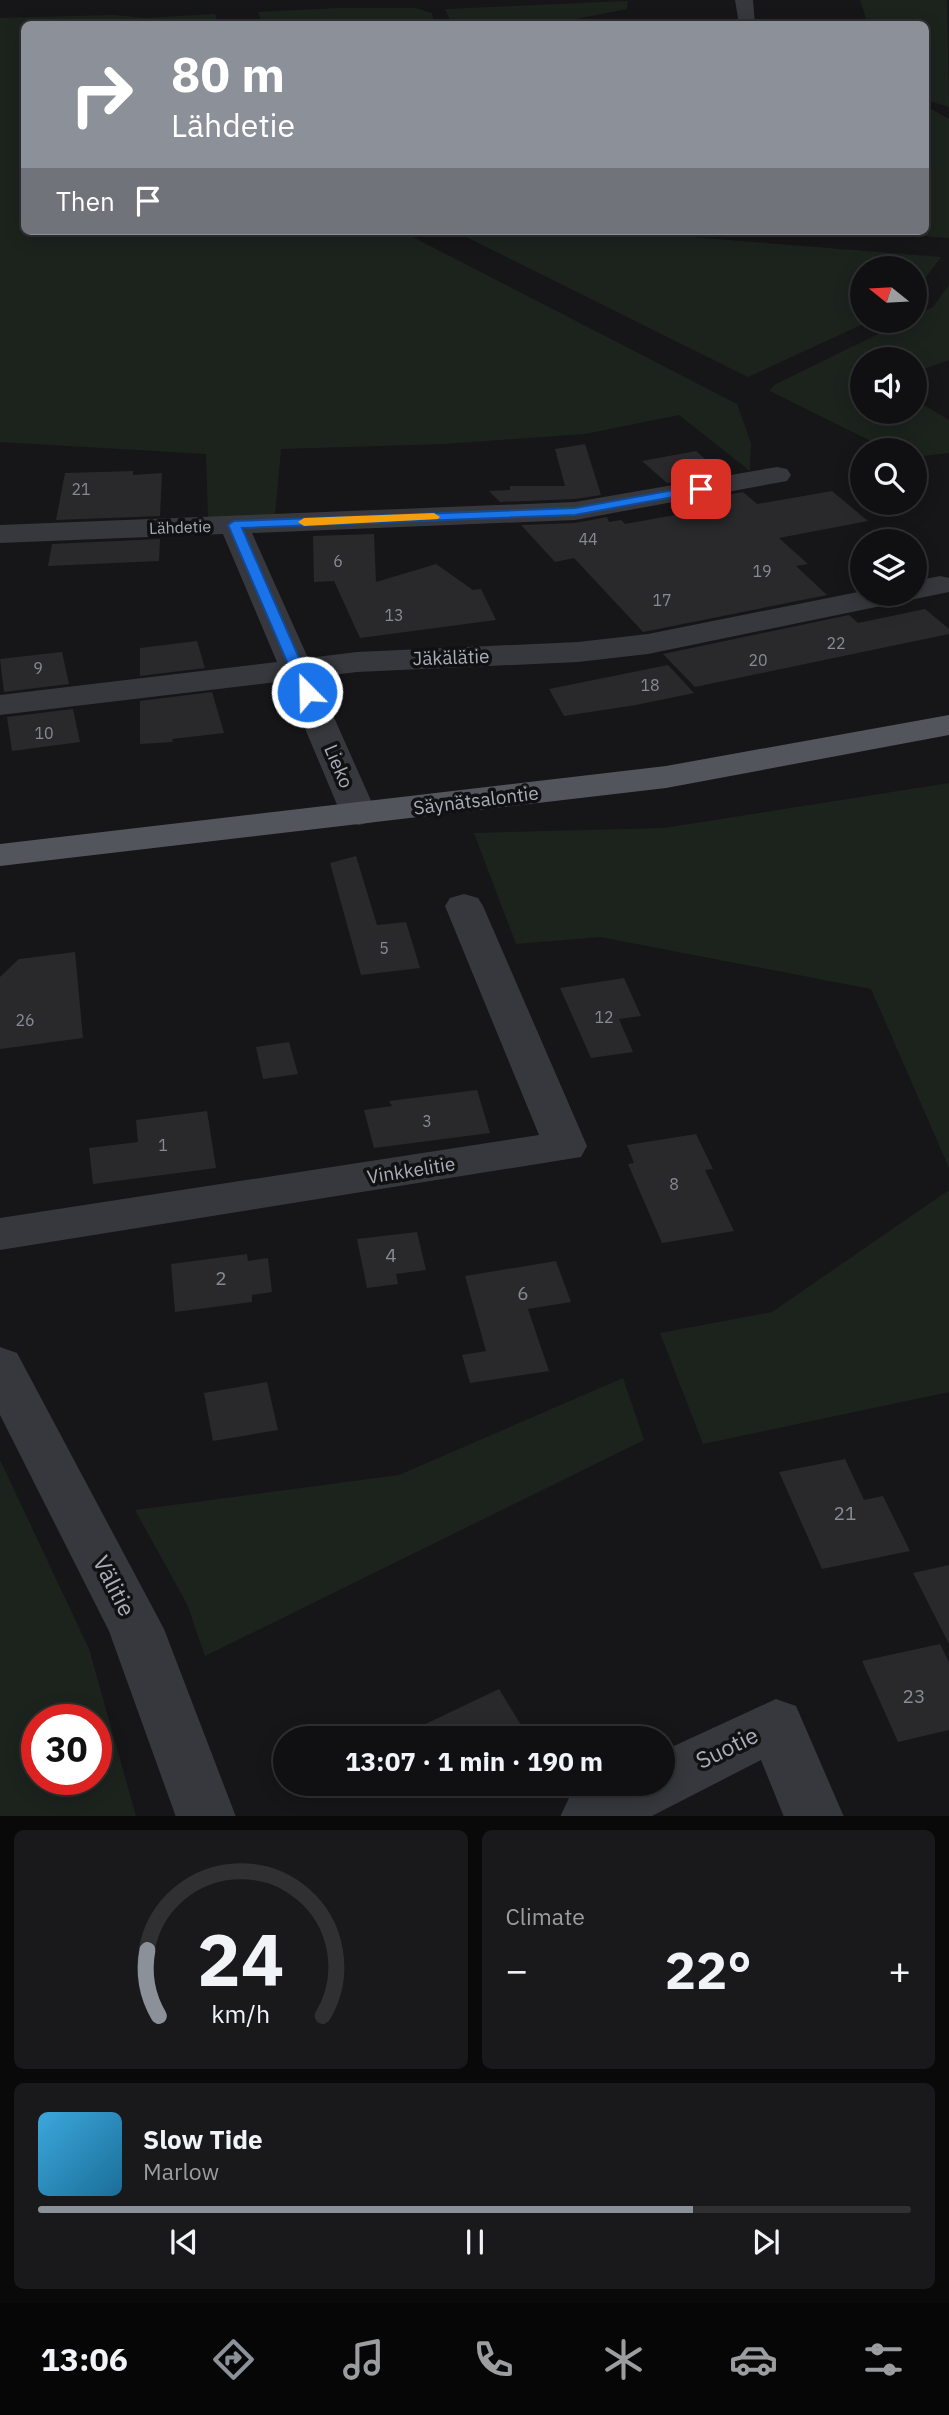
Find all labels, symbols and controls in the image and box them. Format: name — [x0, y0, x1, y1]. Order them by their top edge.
text: 80 m — [171, 42, 285, 105]
icon: right — [56, 49, 147, 140]
text: Lähdetie — [171, 104, 295, 146]
icon: arrive — [129, 182, 167, 220]
text: Then — [56, 184, 115, 218]
north arrow — [850, 256, 928, 332]
map controls — [850, 256, 927, 606]
button: sound — [850, 347, 927, 424]
button: search — [850, 438, 927, 515]
pin — [671, 459, 731, 519]
icon: arrive — [682, 470, 720, 508]
house number: 21 — [71, 479, 91, 499]
street label: Lähdetie — [149, 516, 212, 538]
house number: 44 — [578, 529, 598, 549]
button: layers — [850, 529, 927, 606]
house number: 6 — [333, 551, 343, 571]
house number: 19 — [752, 561, 772, 581]
house number: 17 — [652, 590, 672, 610]
house number: 13 — [384, 605, 404, 625]
house number: 22 — [826, 633, 846, 653]
street label: Jäkälätie — [412, 644, 490, 670]
house number: 20 — [748, 650, 768, 670]
position arrow — [270, 655, 344, 729]
house number: 9 — [33, 658, 43, 678]
house number: 18 — [640, 675, 660, 695]
house number: 10 — [34, 723, 54, 743]
street label: Lieko — [319, 741, 359, 791]
street label: Säynätsalontie — [412, 780, 540, 820]
house number: 5 — [379, 938, 389, 958]
house number: 12 — [594, 1007, 614, 1027]
house number: 26 — [15, 1010, 35, 1030]
house number: 3 — [422, 1111, 432, 1131]
house number: 1 — [158, 1135, 168, 1155]
street label: Vinkkelitie — [365, 1151, 457, 1189]
house number: 8 — [669, 1174, 679, 1194]
house number: 4 — [385, 1243, 397, 1267]
house number: 2 — [215, 1266, 227, 1290]
house number: 6 — [517, 1281, 529, 1305]
house number: 21 — [834, 1501, 856, 1525]
street label: Välitie — [87, 1550, 143, 1621]
house number: 23 — [903, 1684, 925, 1708]
speed limit sign: 30 — [21, 1704, 112, 1795]
street label: Suotie — [690, 1719, 763, 1775]
text: 13:07 · 1 min · 190 m — [345, 1744, 603, 1778]
text: Climate — [506, 1901, 585, 1931]
text: 24 — [197, 1911, 284, 2006]
text: 22° — [665, 1936, 752, 2003]
text: − — [506, 1945, 528, 1994]
text: + — [888, 1945, 911, 1994]
text: km/h — [211, 1996, 270, 2029]
text: Slow Tide — [143, 2122, 263, 2156]
text: Marlow — [143, 2156, 219, 2186]
icon: previous — [165, 2223, 203, 2261]
icon: pause — [456, 2223, 494, 2261]
icon: next — [747, 2223, 785, 2261]
icon: directions — [209, 2335, 258, 2384]
icon: music — [339, 2335, 388, 2384]
icon: phone — [469, 2335, 518, 2384]
icon: climate — [599, 2335, 648, 2384]
icon: car — [729, 2335, 778, 2384]
icon: filters — [859, 2335, 908, 2384]
text: 13:06 — [41, 2338, 128, 2380]

